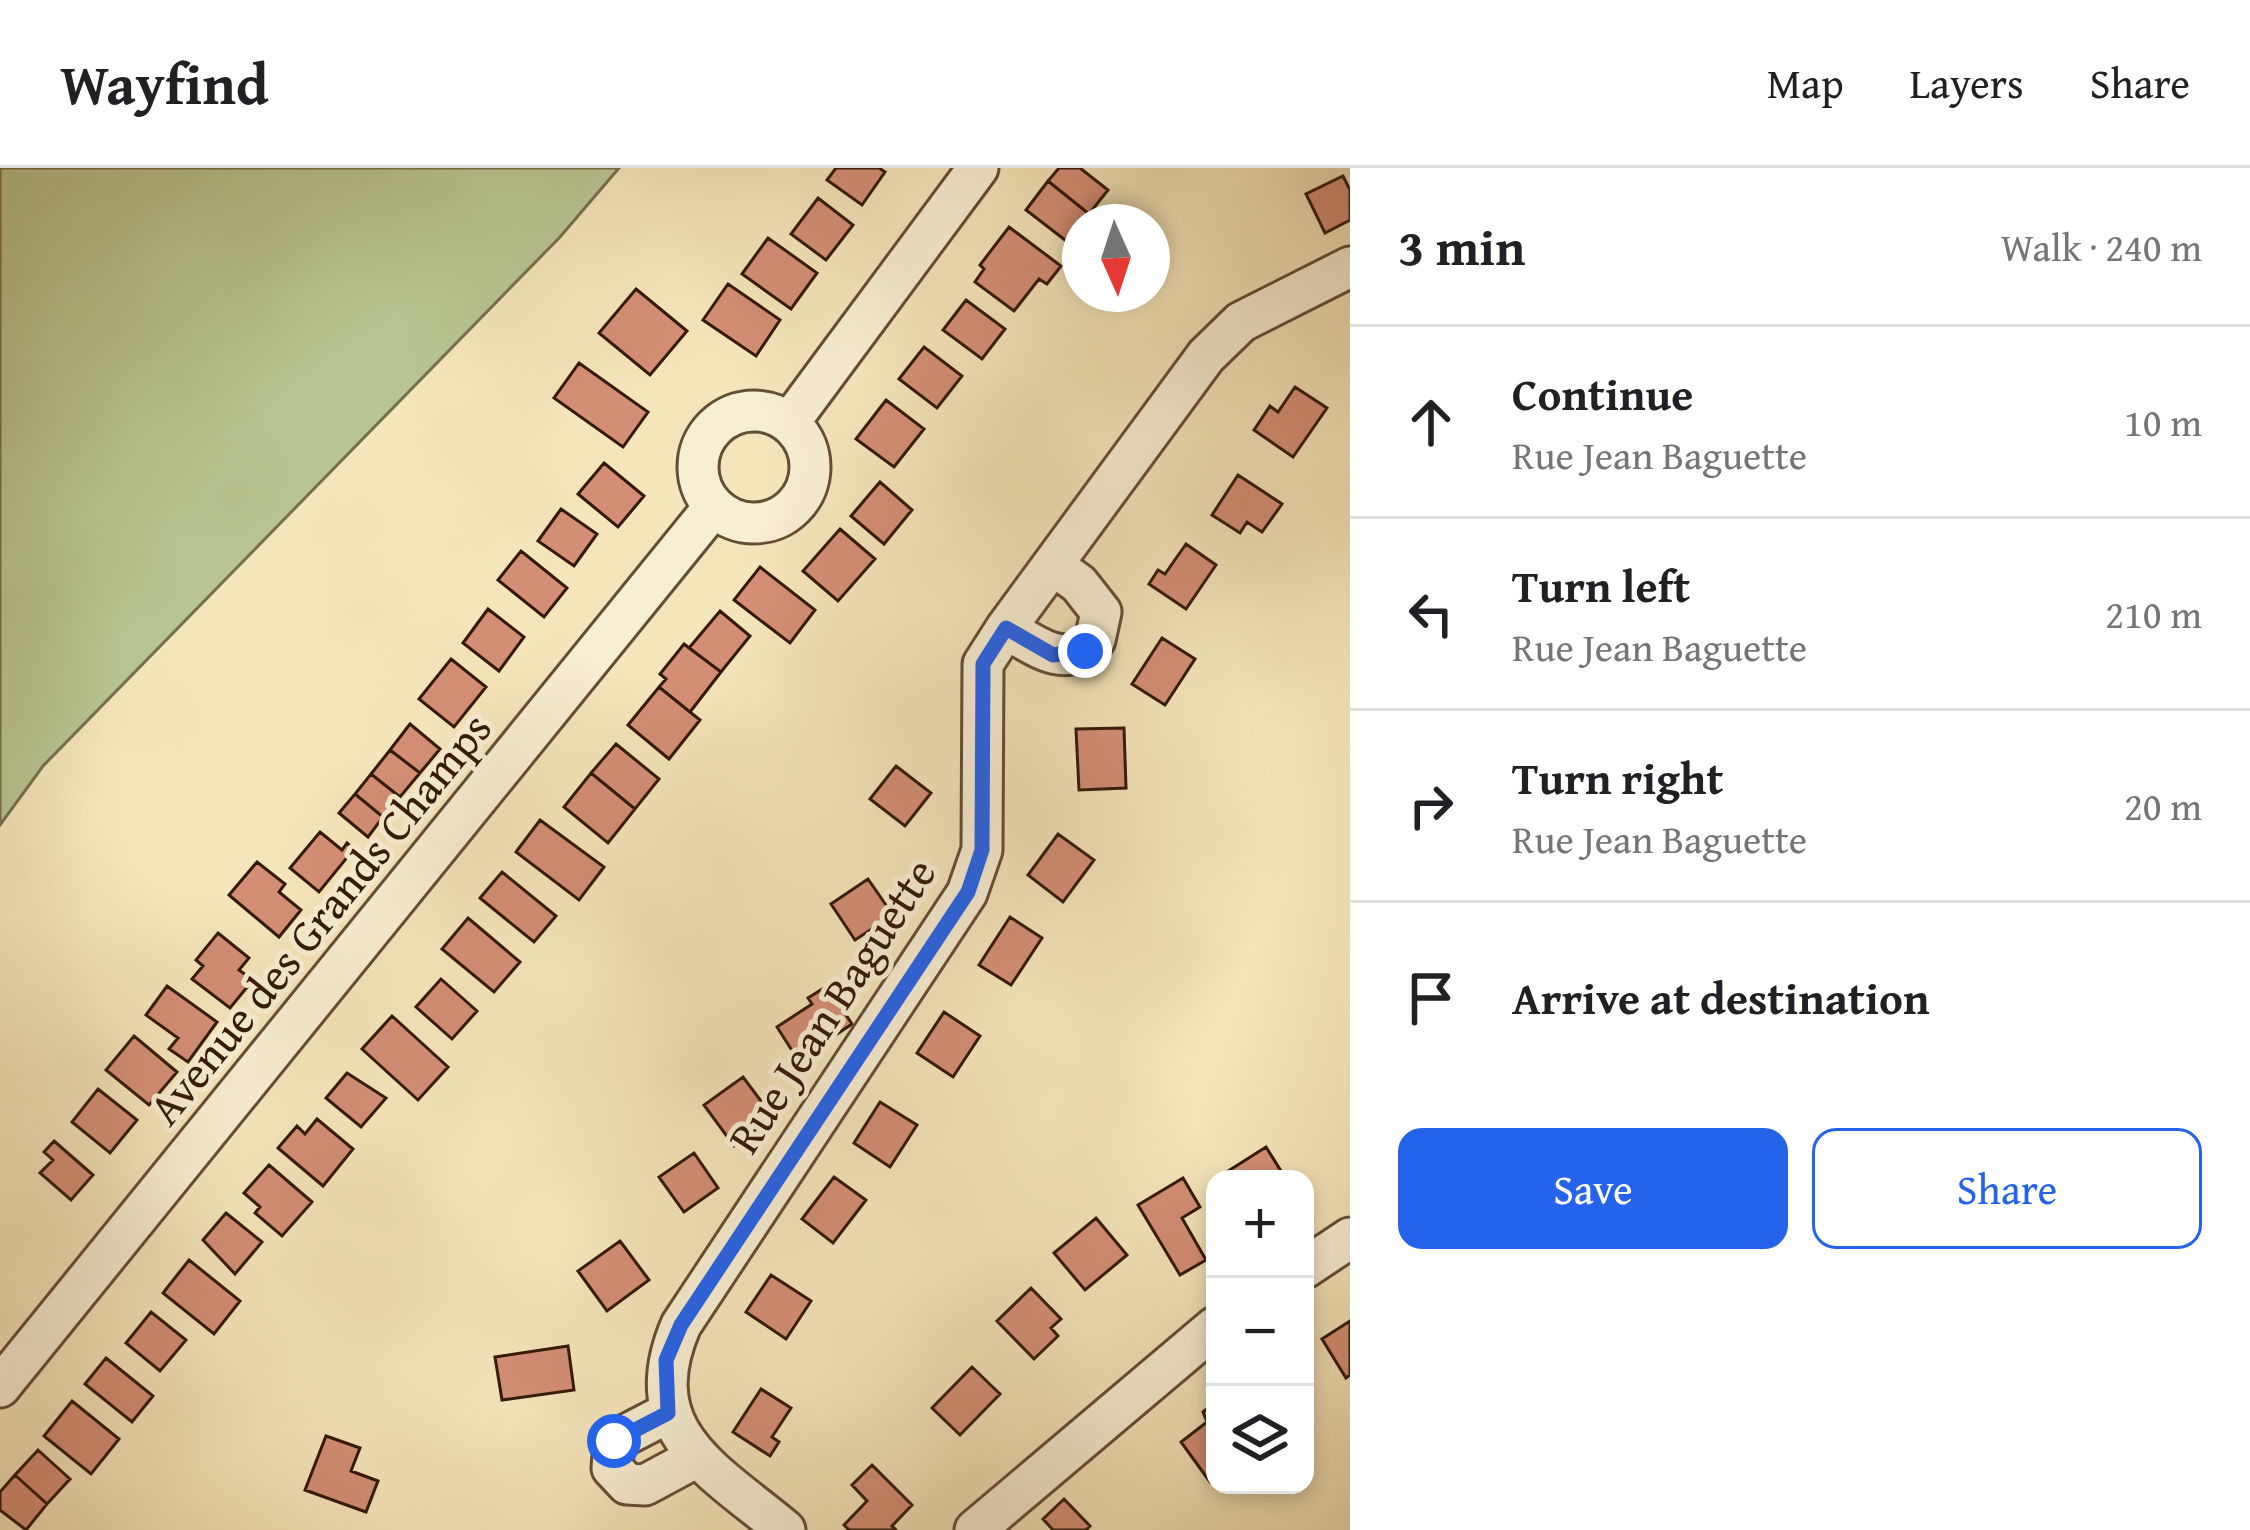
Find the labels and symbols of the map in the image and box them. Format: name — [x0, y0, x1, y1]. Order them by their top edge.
north arrow — [1062, 204, 1170, 312]
route end — [1058, 624, 1112, 678]
street label: Avenue des Grands Champs — [132, 698, 506, 1138]
street label: Rue Jean Baguette — [711, 844, 951, 1166]
route start — [587, 1414, 641, 1468]

